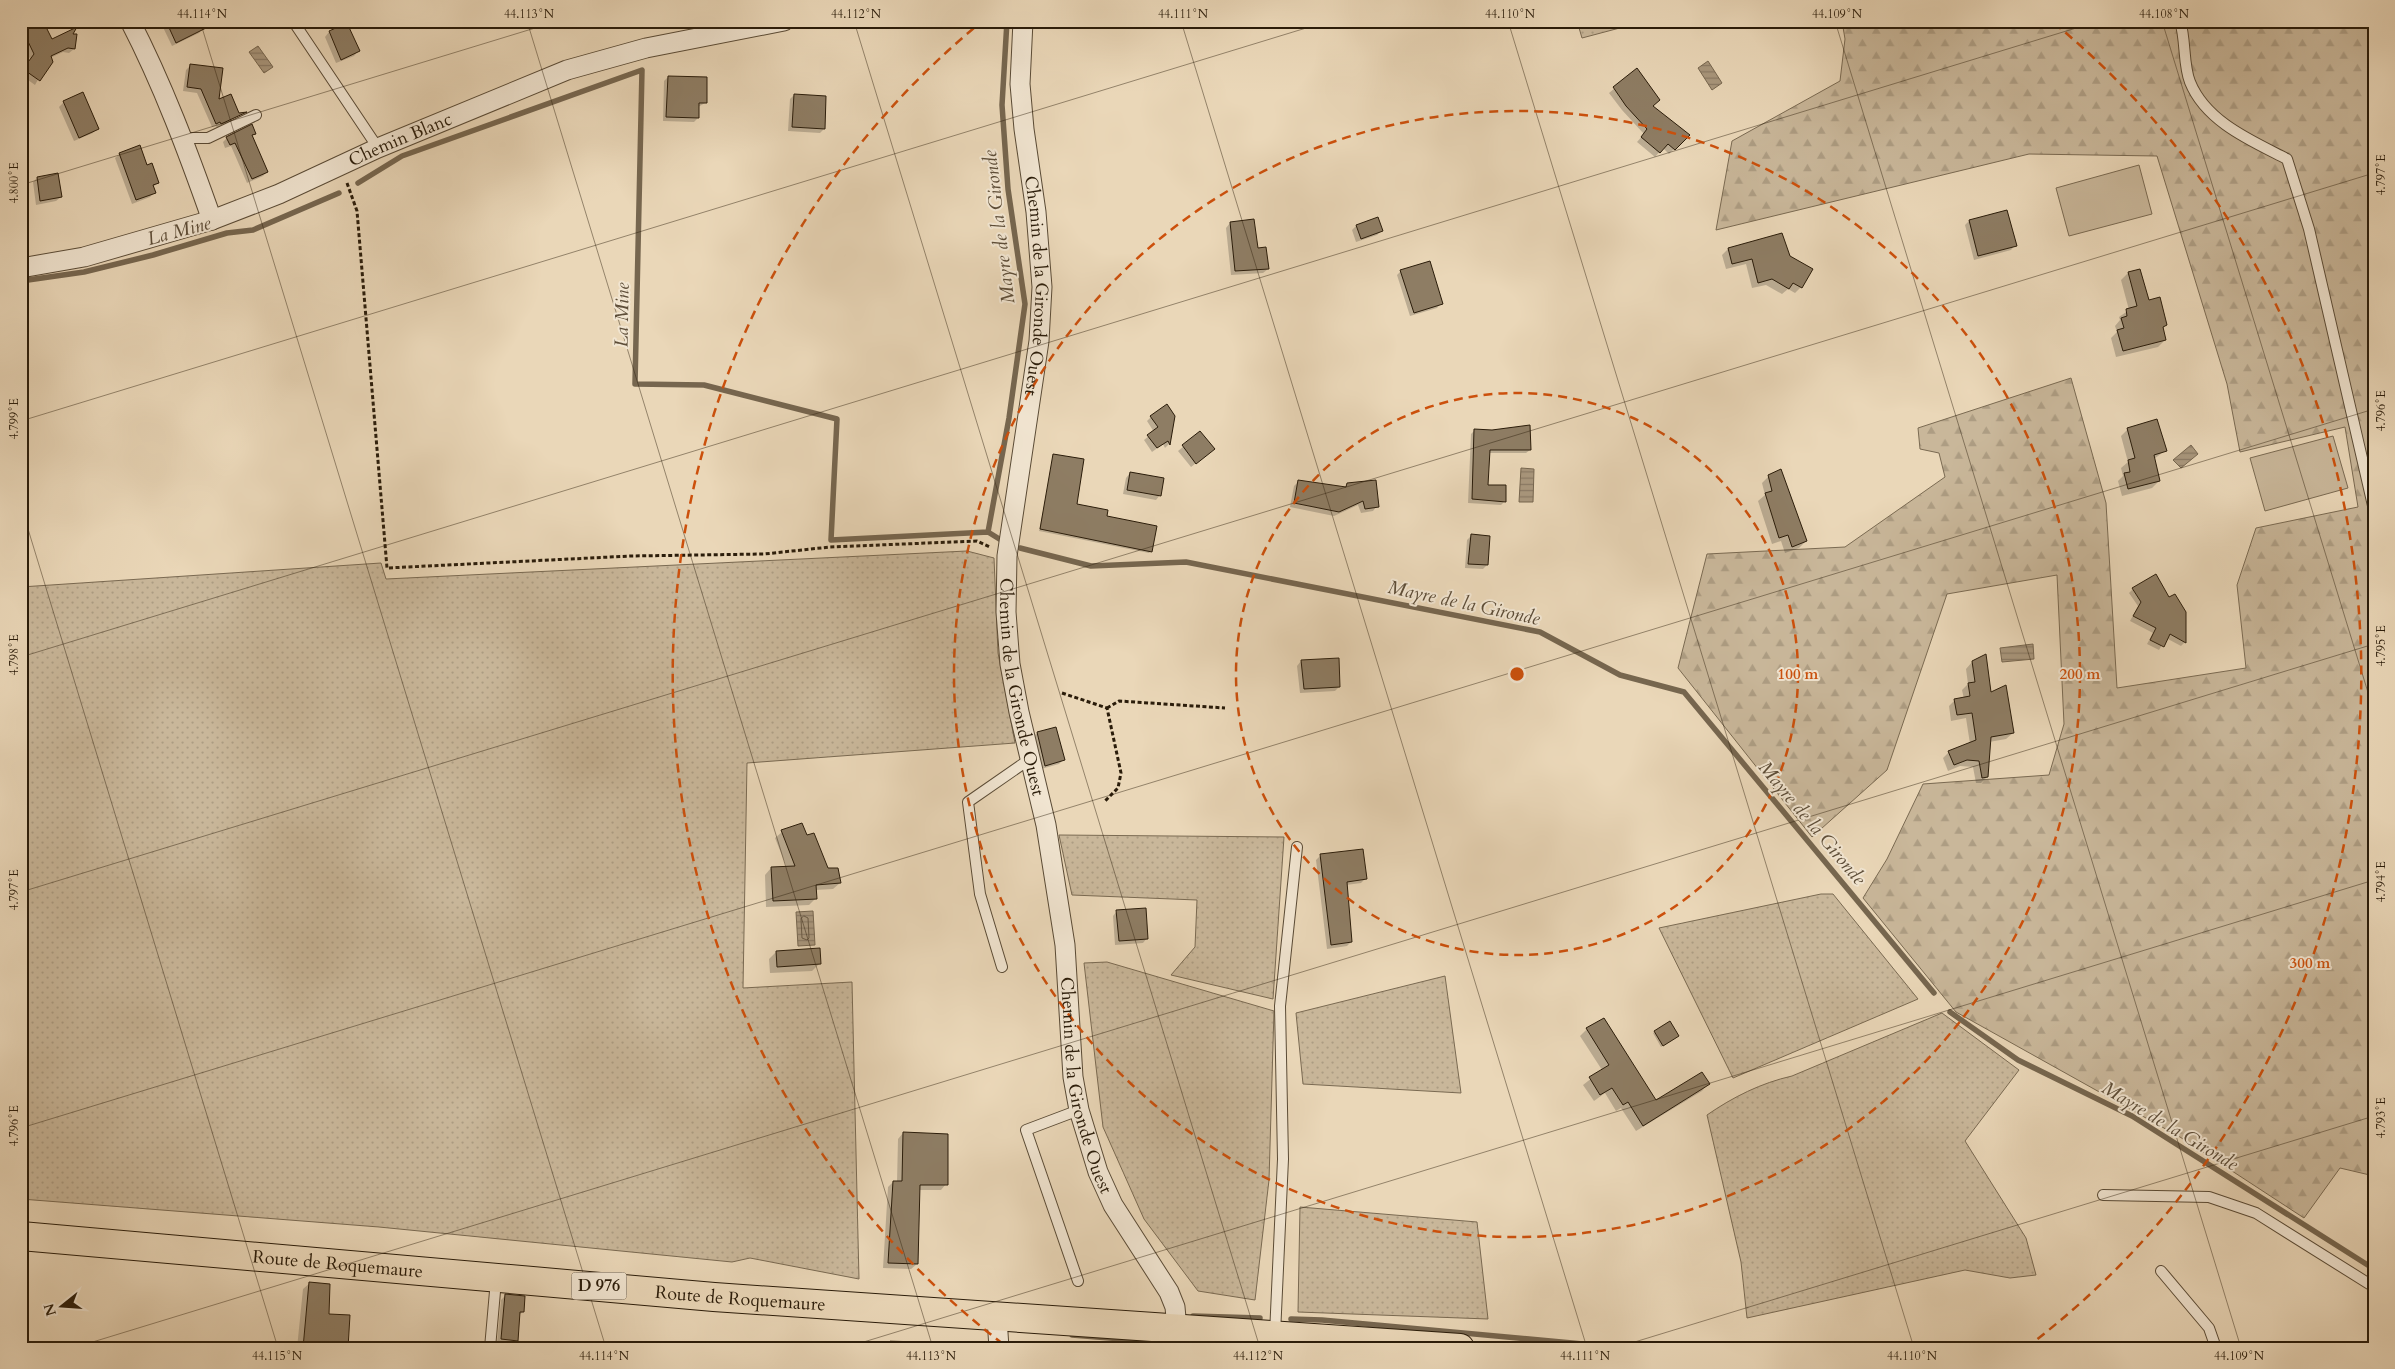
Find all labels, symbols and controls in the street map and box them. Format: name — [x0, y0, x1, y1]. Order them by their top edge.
text: 44.114°N — [177, 6, 228, 22]
text: 44.113°N — [504, 6, 555, 22]
text: 44.112°N — [831, 6, 882, 22]
text: 44.111°N — [1158, 6, 1209, 22]
text: 44.110°N — [1485, 6, 1536, 22]
text: 44.109°N — [1812, 6, 1863, 22]
text: 44.108°N — [2139, 6, 2190, 22]
street label: Chemin Blanc — [344, 106, 456, 173]
water label: Mayre de la Gironde — [977, 148, 1021, 305]
text: 4.797°E — [2373, 154, 2389, 196]
text: 4.800°E — [6, 162, 22, 204]
street label: Chemin de la Gironde Ouest — [1018, 174, 1055, 398]
water label: La Mine — [144, 210, 214, 252]
water label: La Mine — [608, 282, 636, 348]
text: 4.796°E — [2373, 390, 2389, 432]
text: 4.799°E — [6, 398, 22, 440]
water label: Mayre de la Gironde — [1386, 574, 1543, 632]
street label: Chemin de la Gironde Ouest — [993, 578, 1051, 799]
text: 4.795°E — [2373, 625, 2389, 667]
text: 4.798°E — [6, 634, 22, 676]
text: 100 m — [1778, 664, 1819, 684]
text: 200 m — [2060, 664, 2101, 684]
centre of rings — [1508, 665, 1526, 683]
water label: Mayre de la Gironde — [1752, 755, 1872, 891]
text: 4.794°E — [2373, 861, 2389, 903]
text: 4.797°E — [6, 869, 22, 911]
text: 300 m — [2290, 953, 2331, 973]
street label: Chemin de la Gironde Ouest — [1054, 976, 1119, 1198]
water label: Mayre de la Gironde — [2097, 1075, 2244, 1177]
text: 4.793°E — [2373, 1097, 2389, 1139]
text: 4.796°E — [6, 1105, 22, 1147]
street label: Route de Roquemaure — [251, 1244, 424, 1284]
road number: D 976 — [572, 1272, 626, 1300]
street label: Route de Roquemaure — [654, 1279, 826, 1317]
north arrow — [38, 1282, 88, 1332]
text: N — [39, 1301, 61, 1318]
text: 44.115°N — [252, 1348, 303, 1364]
text: 44.114°N — [579, 1348, 630, 1364]
text: 44.113°N — [906, 1348, 957, 1364]
text: 44.112°N — [1233, 1348, 1284, 1364]
text: 44.111°N — [1560, 1348, 1611, 1364]
text: 44.110°N — [1887, 1348, 1938, 1364]
text: 44.109°N — [2214, 1348, 2265, 1364]

